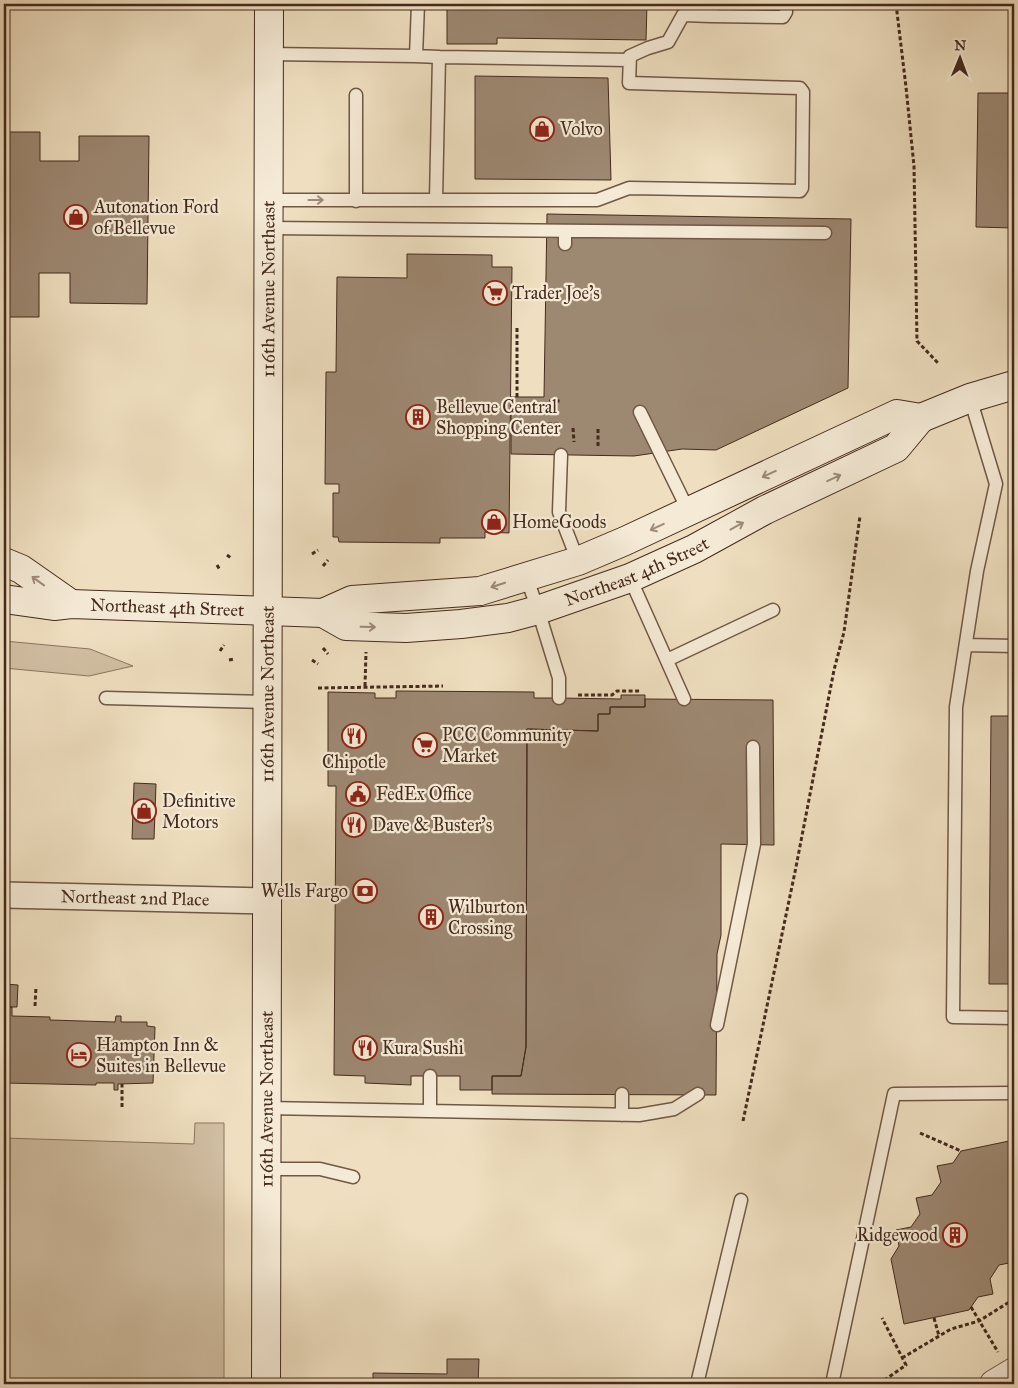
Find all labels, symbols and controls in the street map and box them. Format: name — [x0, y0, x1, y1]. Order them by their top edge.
north arrow — [936, 32, 986, 82]
text: N — [954, 37, 966, 54]
shop icon: Volvo — [529, 116, 555, 142]
place label: Volvo — [559, 118, 603, 140]
one-way arrow — [308, 195, 324, 205]
place label: Autonation Ford of Bellevue — [93, 196, 219, 239]
street label: 116th Avenue Northeast — [257, 200, 280, 378]
shop icon: Autonation Ford of Bellevue — [63, 204, 89, 230]
supermarket icon: Trader Joe's — [482, 280, 508, 306]
place label: Trader Joe's — [512, 282, 600, 305]
place label: Bellevue Central Shopping Center — [436, 396, 561, 440]
building icon: Bellevue Central Shopping Center — [405, 404, 431, 430]
one-way arrow — [762, 470, 777, 480]
one-way arrow — [826, 472, 841, 482]
shop icon: HomeGoods — [481, 509, 507, 535]
place label: HomeGoods — [512, 511, 606, 533]
one-way arrow — [729, 521, 744, 531]
one-way arrow — [650, 522, 665, 532]
street label: Northeast 4th Street — [562, 532, 713, 611]
one-way arrow — [32, 576, 46, 586]
one-way arrow — [490, 581, 506, 591]
street label: Northeast 4th Street — [90, 594, 245, 621]
street label: 116th Avenue Northeast — [256, 605, 279, 783]
one-way arrow — [360, 622, 376, 632]
restaurant icon: Chipotle — [341, 723, 367, 749]
place label: PCC Community Market — [442, 724, 572, 767]
supermarket icon: PCC Community Market — [412, 732, 438, 758]
place label: Chipotle — [322, 751, 386, 773]
public building icon: FedEx Office — [345, 781, 371, 807]
place label: FedEx Office — [376, 783, 472, 805]
place label: Definitive Motors — [162, 790, 236, 833]
shop icon: Definitive Motors — [131, 798, 157, 824]
restaurant icon: Dave & Buster's — [341, 812, 367, 838]
place label: Dave & Buster's — [372, 814, 492, 836]
bank icon: Wells Fargo — [352, 878, 378, 904]
place label: Wells Fargo — [261, 880, 348, 903]
street label: Northeast 2nd Place — [60, 885, 210, 911]
place label: Wilburton Crossing — [448, 896, 526, 940]
building icon: Wilburton Crossing — [418, 904, 444, 930]
street label: 116th Avenue Northeast — [255, 1010, 278, 1188]
place label: Hampton Inn & Suites in Bellevue — [96, 1034, 226, 1077]
restaurant icon: Kura Sushi — [352, 1035, 378, 1061]
place label: Kura Sushi — [382, 1037, 464, 1059]
hotel icon: Hampton Inn & Suites in Bellevue — [66, 1042, 92, 1068]
building icon: Ridgewood — [942, 1222, 968, 1248]
place label: Ridgewood — [856, 1224, 938, 1247]

